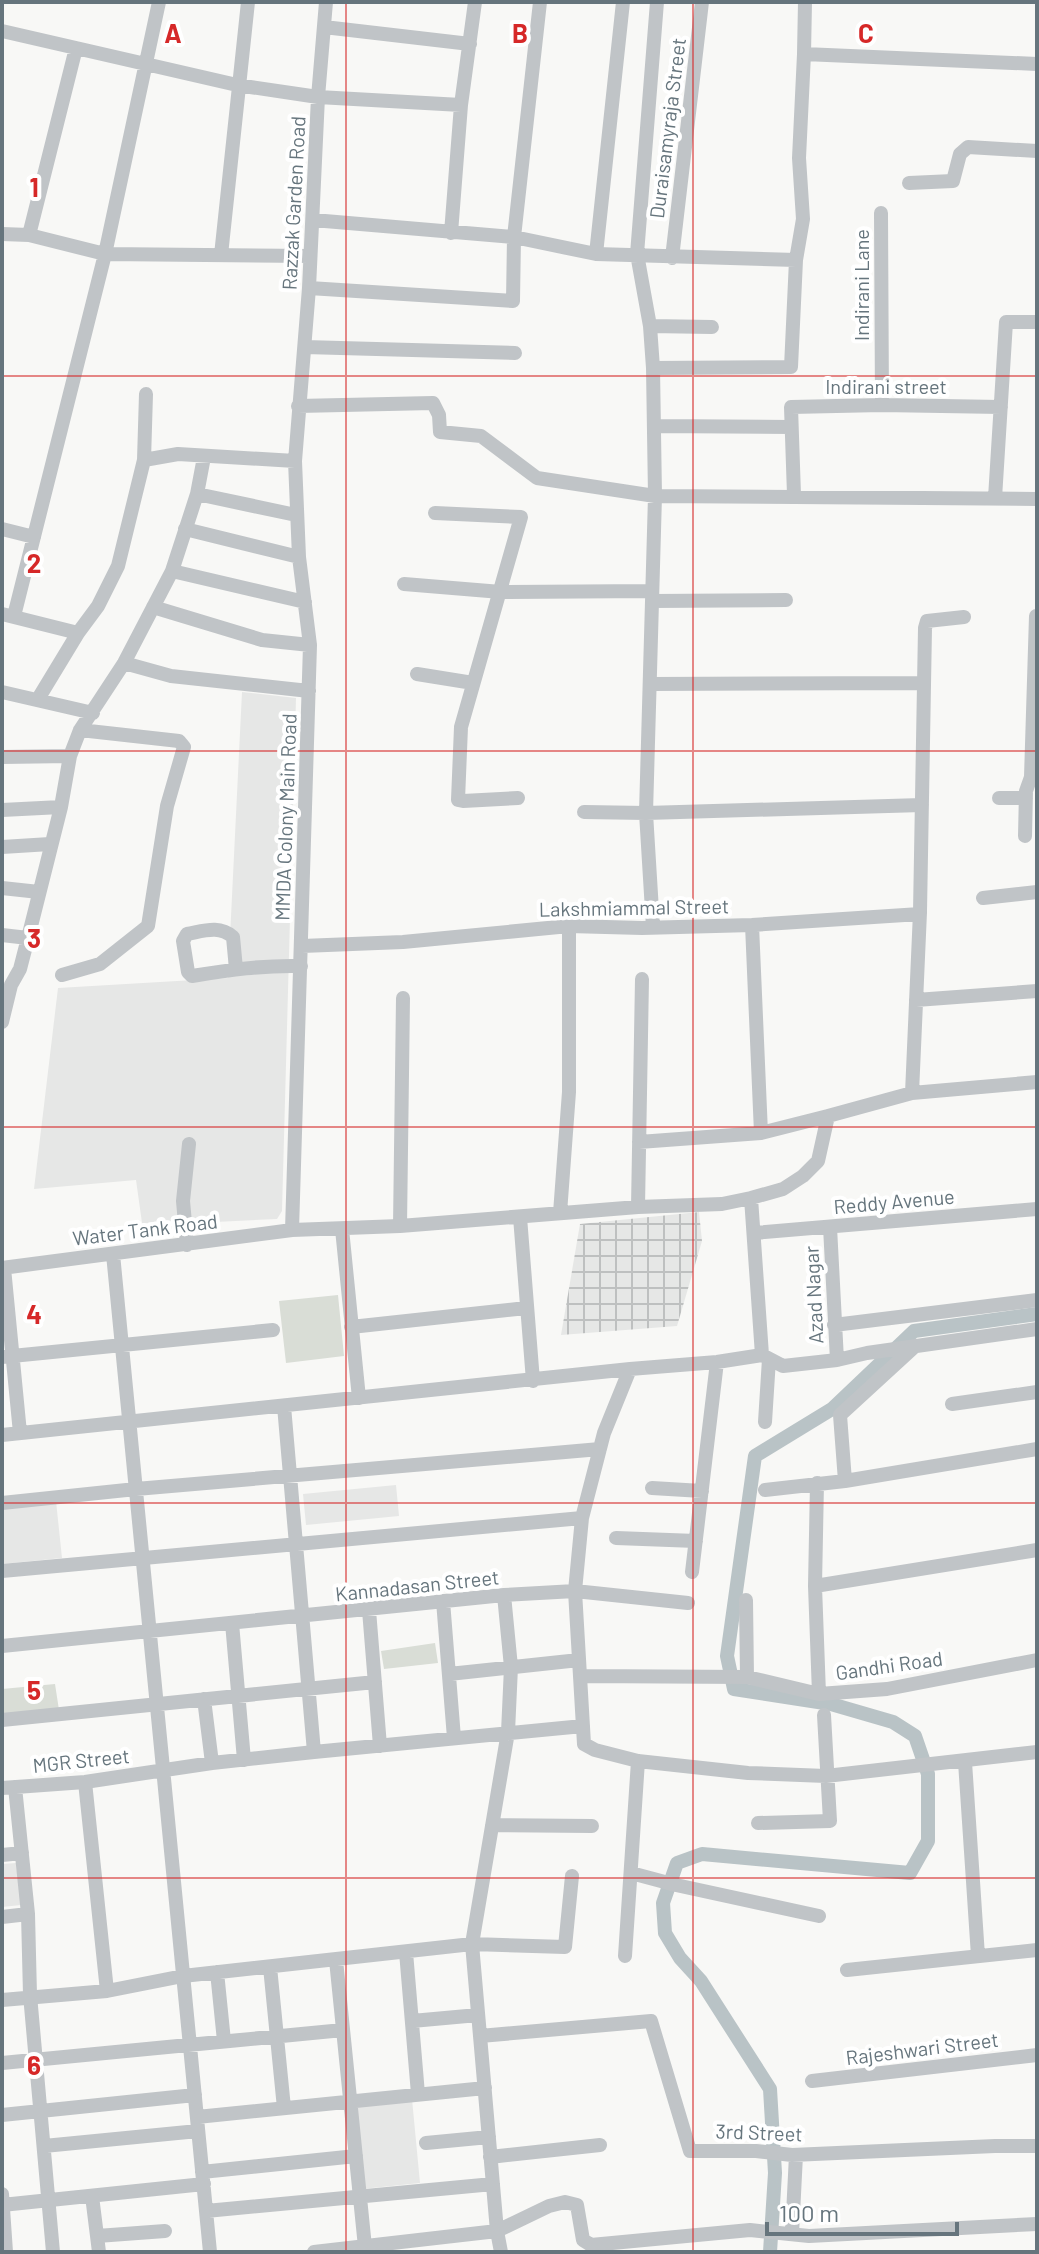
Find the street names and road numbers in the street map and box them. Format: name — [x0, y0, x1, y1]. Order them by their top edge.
street label: Duraisamyraja Street — [644, 36, 690, 220]
street label: Razzak Garden Road — [276, 115, 310, 291]
street label: Indirani Lane — [849, 229, 873, 341]
street label: Indirani street — [825, 374, 947, 398]
street label: MMDA Colony Main Road — [269, 713, 301, 921]
street label: Lakshmiammal Street — [539, 893, 729, 921]
street label: Reddy Avenue — [832, 1184, 956, 1218]
street label: Water Tank Road — [71, 1208, 219, 1250]
street label: Azad Nagar — [798, 1245, 828, 1345]
street label: Kannadasan Street — [334, 1564, 500, 1606]
street label: Gandhi Road — [834, 1646, 944, 1684]
street label: MGR Street — [31, 1743, 131, 1777]
street label: Rajeshwari Street — [844, 2027, 1000, 2069]
street label: 3rd Street — [715, 2118, 803, 2146]

